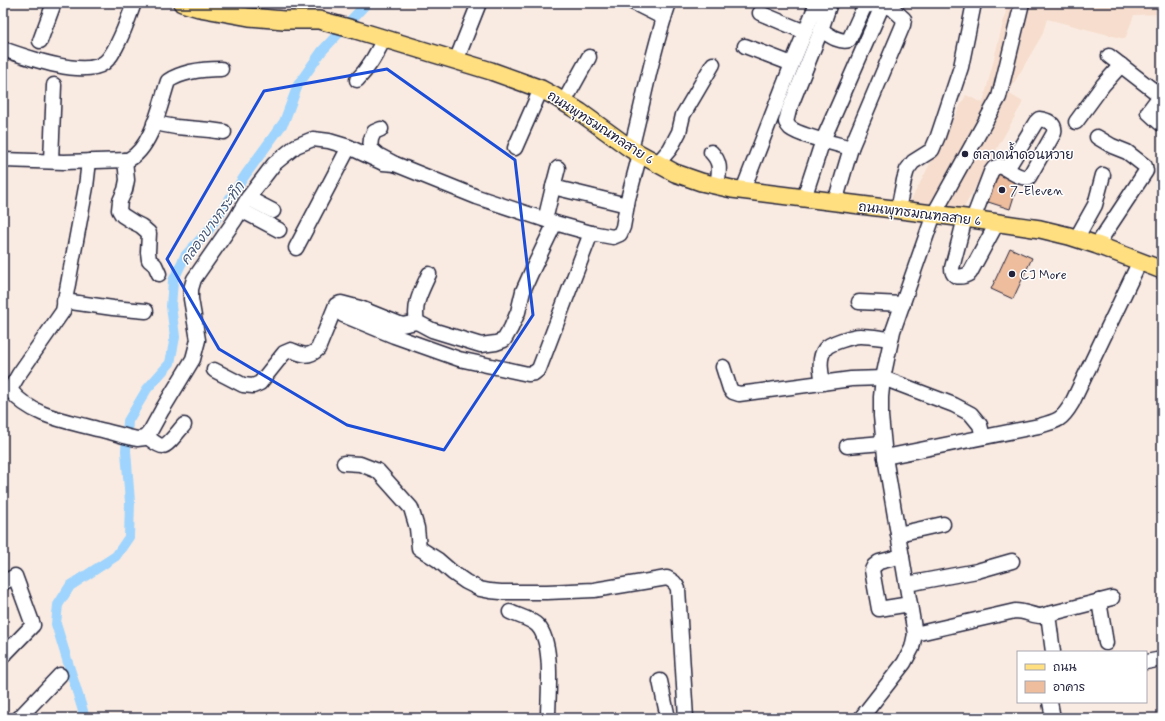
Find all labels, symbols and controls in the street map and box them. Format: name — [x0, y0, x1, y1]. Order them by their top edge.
street label: ถนนพุทธมณฑลสาย 6 — [544, 87, 657, 169]
place label: ตลาดน้ำดอนหวาย — [973, 142, 1074, 164]
marker: ตลาดน้ำดอนหวาย — [960, 149, 970, 159]
water label: คลองบางกระทึก — [177, 178, 249, 269]
place label: 7-Eleven — [1010, 183, 1063, 200]
marker: 7-Eleven — [997, 185, 1007, 195]
street label: ถนนพุทธมณฑลสาย 6 — [857, 199, 982, 230]
place label: CJ More — [1020, 267, 1067, 284]
marker: CJ More — [1007, 269, 1017, 279]
legend — [1017, 651, 1147, 703]
text: ถนน — [1053, 660, 1077, 676]
text: อาคาร — [1053, 680, 1085, 696]

